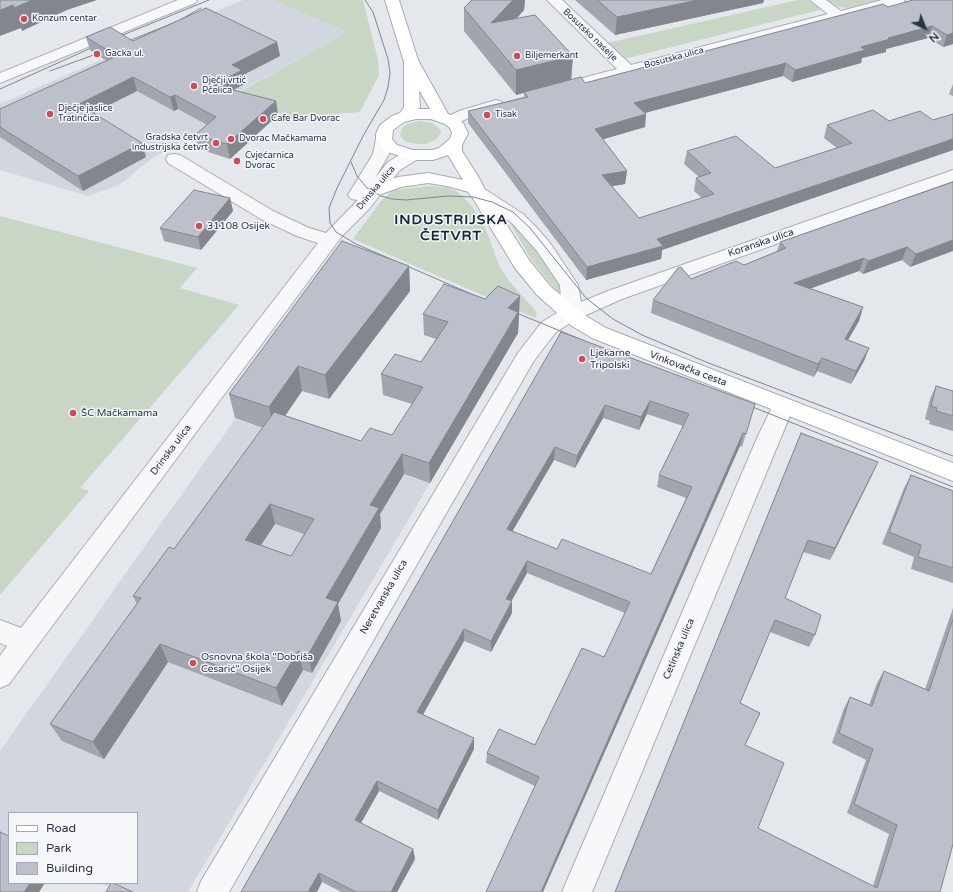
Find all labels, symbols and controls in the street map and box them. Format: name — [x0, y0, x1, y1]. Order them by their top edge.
street label: Bosutsko naselje — [561, 6, 619, 64]
north arrow — [905, 8, 945, 48]
marker: Konzum centar — [19, 14, 29, 24]
place label: Konzum centar — [32, 14, 97, 24]
text: N — [926, 29, 941, 45]
street label: Bosutska ulica — [643, 45, 705, 71]
marker: Gacka ul. — [92, 49, 102, 59]
place label: Gacka ul. — [105, 49, 144, 59]
marker: Biljemerkant — [512, 51, 522, 61]
place label: Biljemerkant — [525, 51, 579, 61]
place label: Dječji vrtić Pčelica — [202, 76, 246, 97]
marker: Dječji vrtić Pčelica — [189, 81, 199, 91]
place label: Dječje jaslice Tratinčica — [58, 104, 113, 125]
marker: Dječje jaslice Tratinčica — [45, 109, 55, 119]
marker: Tisak — [482, 110, 492, 120]
place label: Tisak — [495, 110, 517, 120]
marker: Cafe Bar Dvorac — [258, 114, 268, 124]
place label: Cafe Bar Dvorac — [271, 114, 340, 124]
place label: Gradska četvrt Industrijska četvrt — [132, 133, 208, 154]
marker: Dvorac Mačkamama — [226, 134, 236, 144]
place label: Dvorac Mačkamama — [239, 134, 327, 144]
marker: Gradska četvrt Industrijska četvrt — [211, 138, 221, 148]
place label: Cvjećarnica Dvorac — [245, 151, 294, 172]
marker: Cvjećarnica Dvorac — [232, 156, 242, 166]
street label: Drinska ulica — [354, 164, 398, 212]
district label: INDUSTRIJSKA ČETVRT — [394, 212, 508, 244]
place label: 31108 Osijek — [207, 220, 270, 232]
marker: 31108 Osijek — [194, 221, 204, 231]
street label: Koranska ulica — [727, 226, 795, 260]
place label: Ljekarne Tripolski — [590, 347, 631, 370]
street label: Vinkovačka cesta — [648, 349, 728, 389]
marker: Ljekarne Tripolski — [577, 354, 587, 364]
place label: ŠC Mačkamama — [81, 407, 158, 419]
marker: ŠC Mačkamama — [68, 408, 78, 418]
street label: Drinska ulica — [148, 422, 194, 478]
street label: Neretvanska ulica — [358, 558, 410, 636]
street label: Cetinska ulica — [661, 617, 697, 681]
place label: Osnovna škola "Dobriša Cesarić" Osijek — [201, 651, 313, 674]
marker: Osnovna škola "Dobriša Cesarić" Osijek — [188, 658, 198, 668]
legend — [8, 812, 138, 884]
text: Road — [46, 821, 76, 835]
text: Park — [46, 841, 72, 855]
text: Building — [46, 861, 93, 875]

